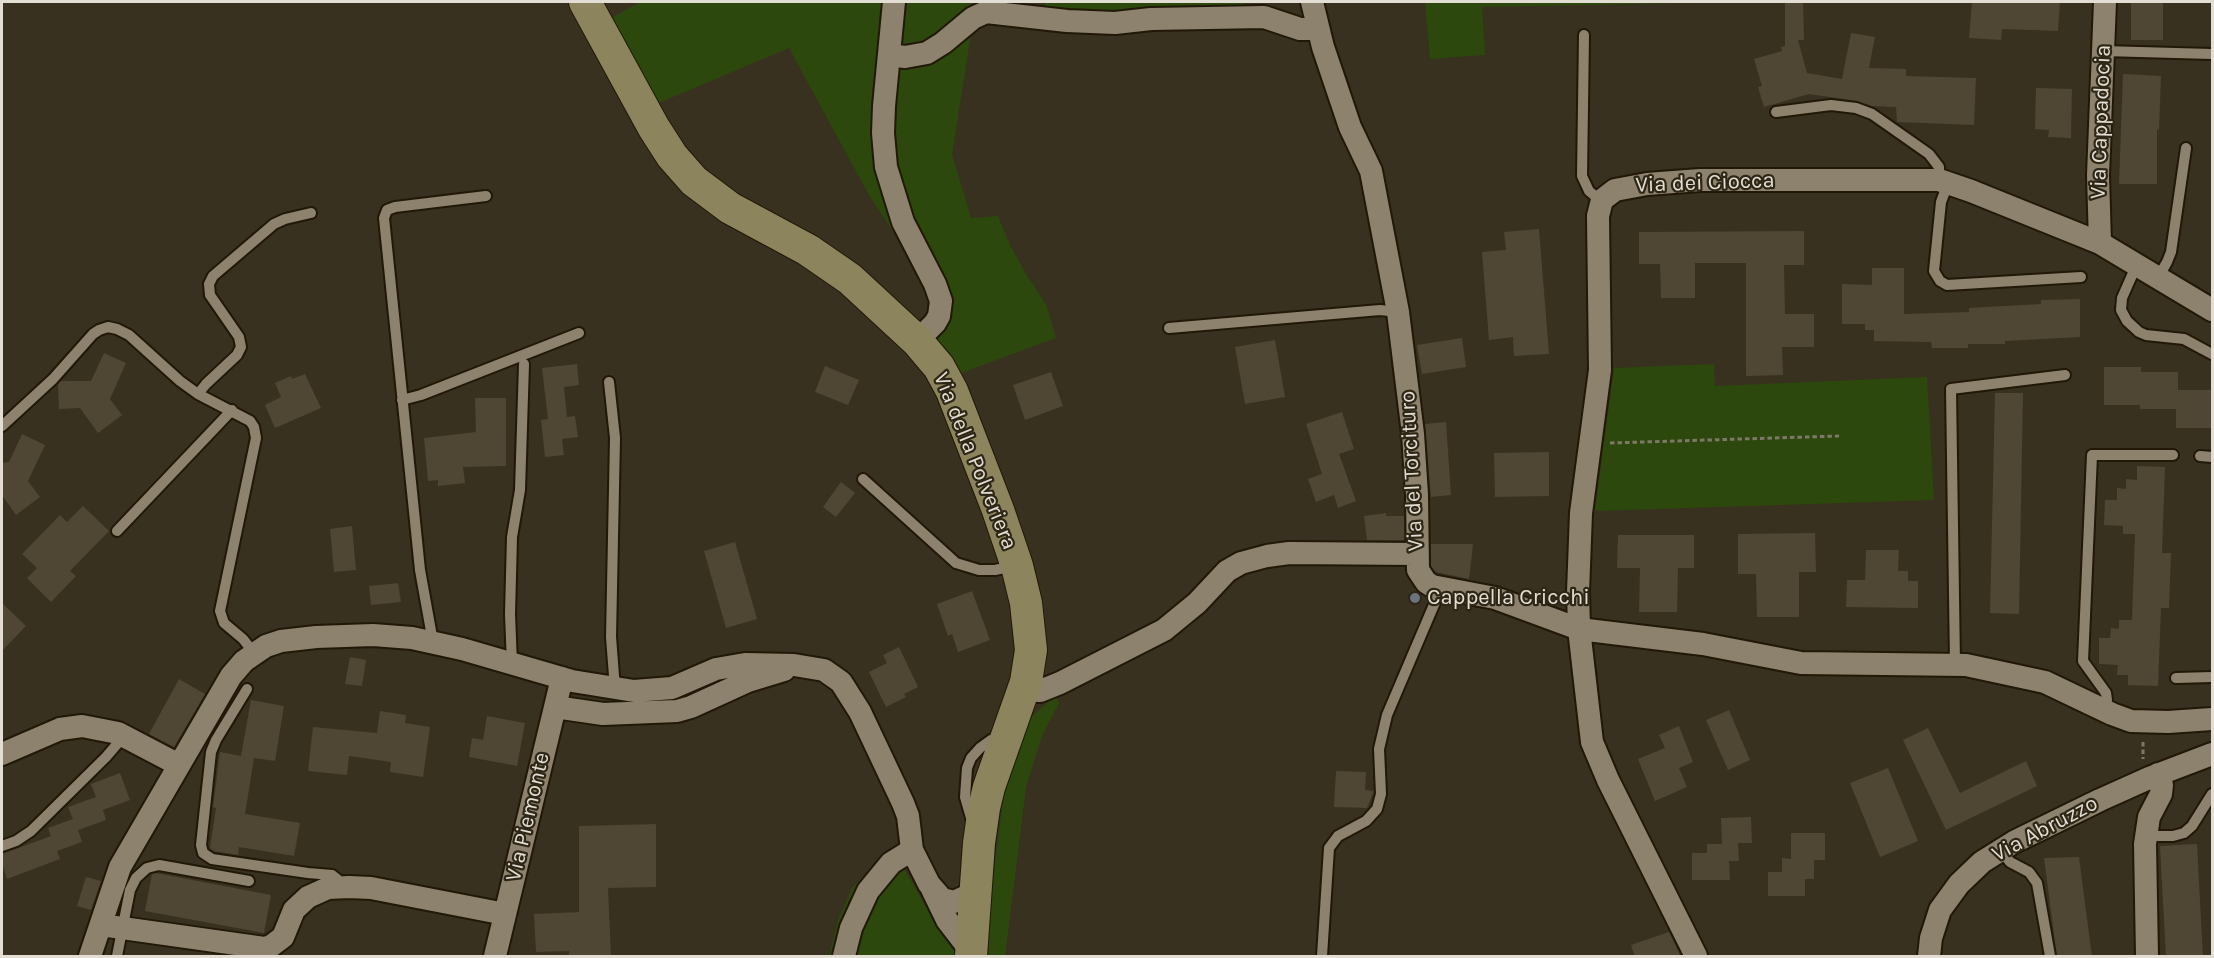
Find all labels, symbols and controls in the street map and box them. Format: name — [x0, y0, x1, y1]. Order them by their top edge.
street label: Via Cappadocia — [2085, 44, 2117, 200]
street label: Via dei Ciocca — [1635, 167, 1775, 199]
street label: Via della Polveriera — [927, 369, 1023, 553]
street label: Via del Torcituro — [1395, 390, 1429, 552]
place label: Cappella Cricchi — [1427, 585, 1590, 611]
marker: Cappella Cricchi — [1408, 591, 1422, 605]
street label: Via Piemonte — [500, 750, 556, 884]
street label: Via Abruzzo — [1988, 790, 2102, 868]

